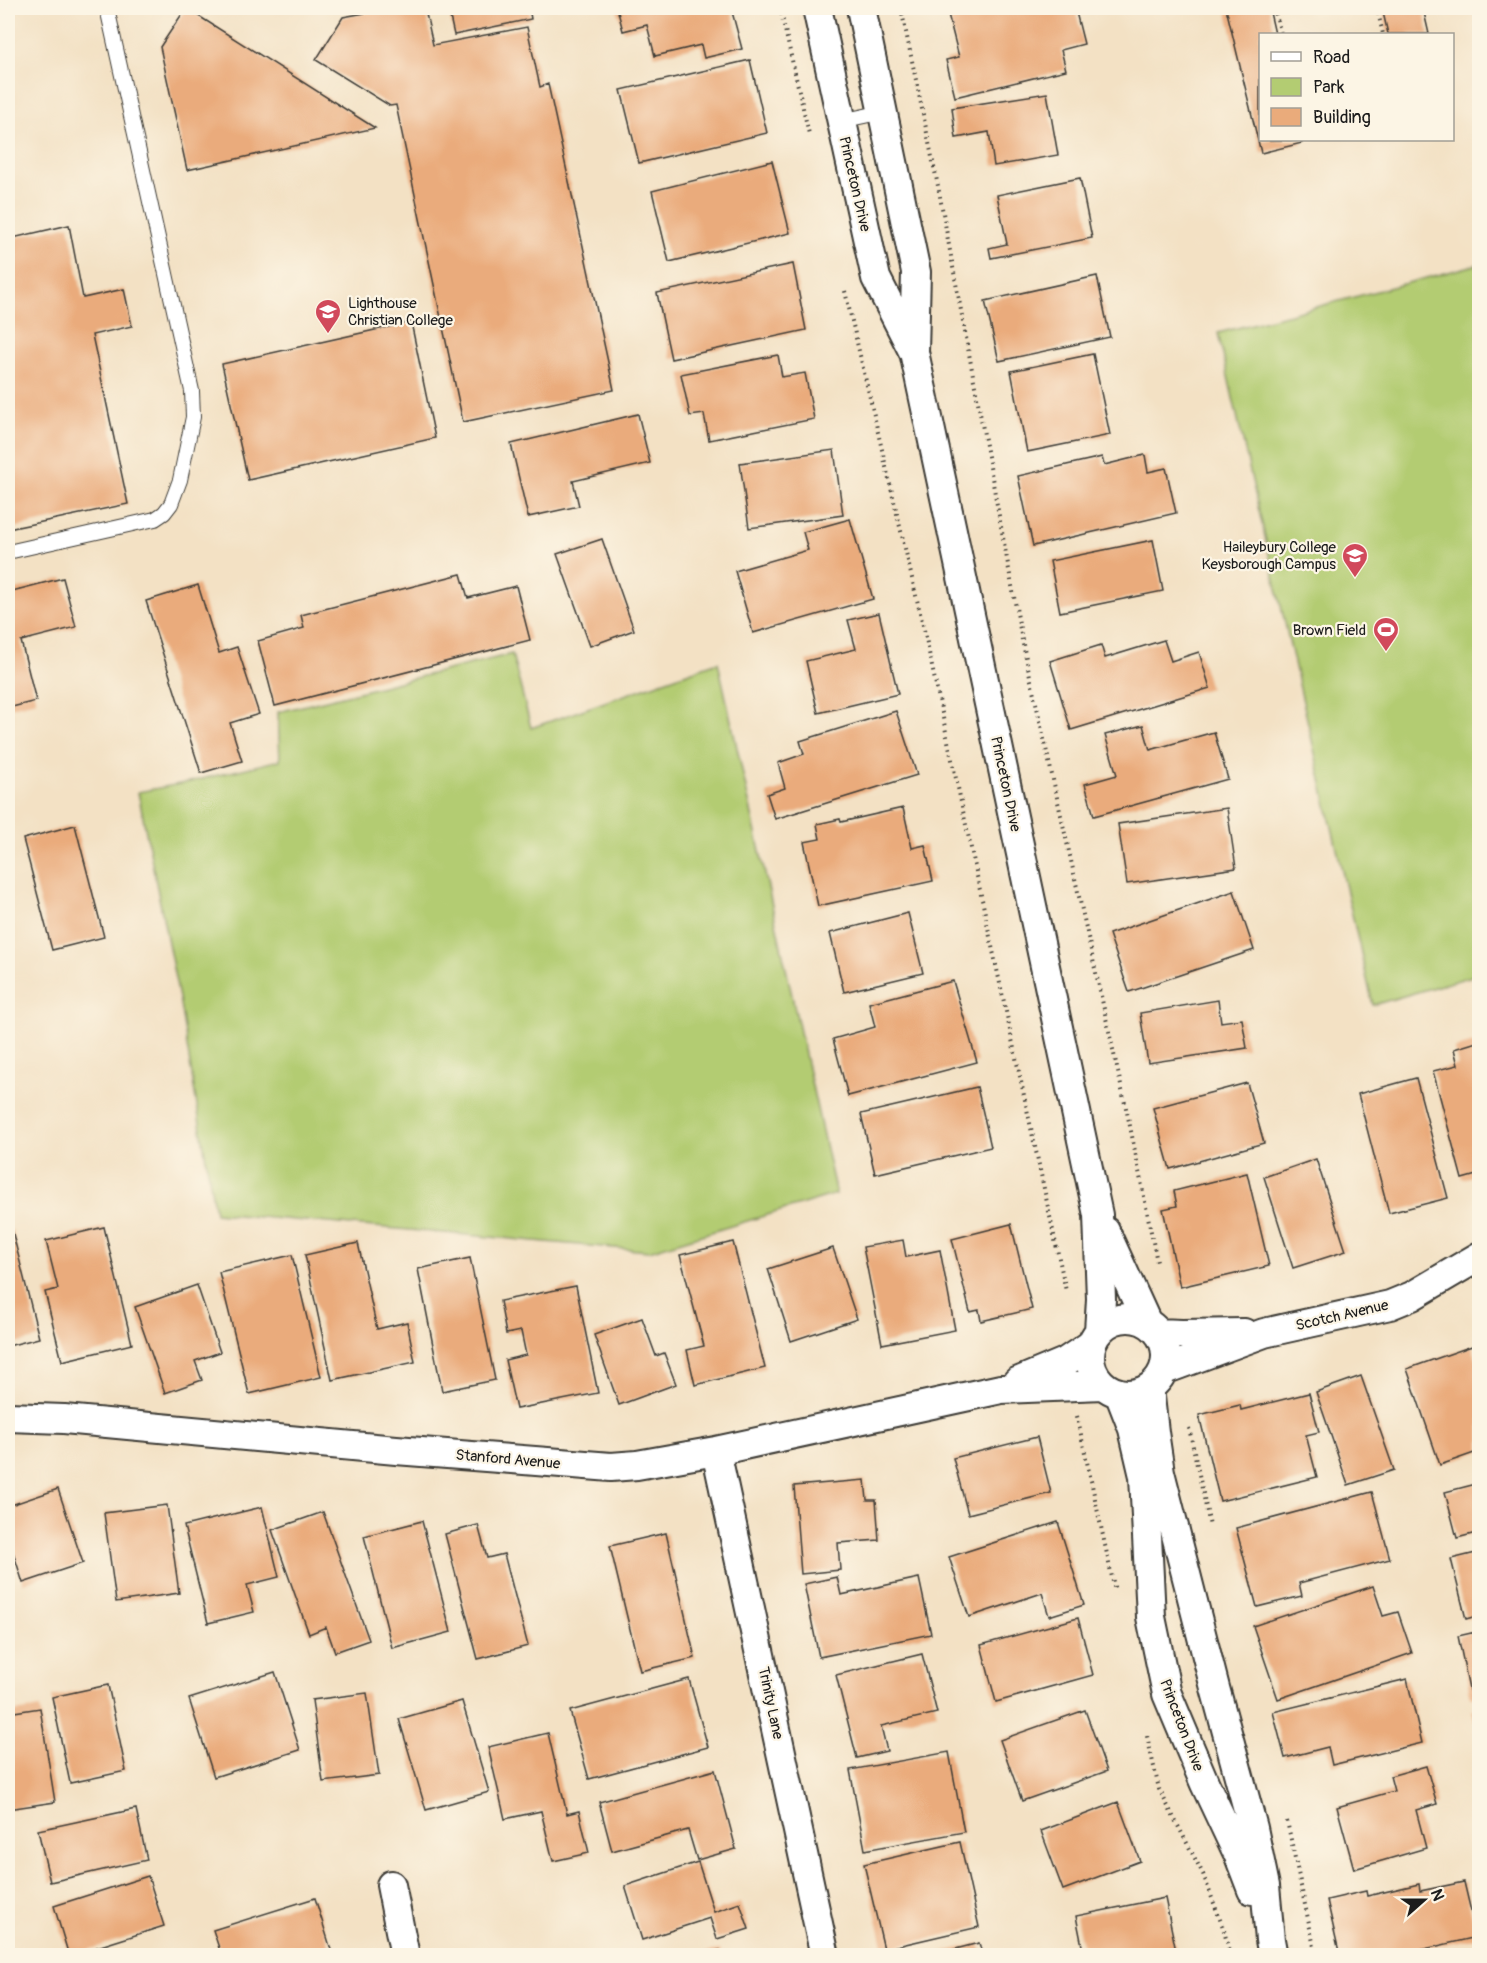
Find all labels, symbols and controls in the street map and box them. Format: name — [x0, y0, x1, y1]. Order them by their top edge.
legend — [1259, 33, 1454, 141]
text: Road — [1313, 46, 1350, 69]
text: Park — [1313, 76, 1345, 99]
text: Building — [1313, 106, 1371, 129]
street label: Princeton Drive — [834, 135, 875, 234]
place label: Lighthouse Christian College — [348, 294, 453, 330]
school or university icon: Lighthouse Christian College — [313, 297, 343, 335]
place label: Haileybury College Keysborough Campus — [1202, 538, 1337, 574]
school or university icon: Haileybury College Keysborough Campus — [1340, 541, 1370, 579]
sports icon: Brown Field — [1371, 615, 1401, 653]
place label: Brown Field — [1293, 621, 1366, 640]
street label: Princeton Drive — [986, 735, 1025, 834]
street label: Scotch Avenue — [1294, 1295, 1391, 1335]
street label: Stanford Avenue — [455, 1445, 562, 1474]
street label: Trinity Lane — [754, 1665, 788, 1742]
street label: Princeton Drive — [1155, 1676, 1208, 1774]
north arrow — [1394, 1870, 1454, 1930]
text: N — [1426, 1886, 1448, 1904]

